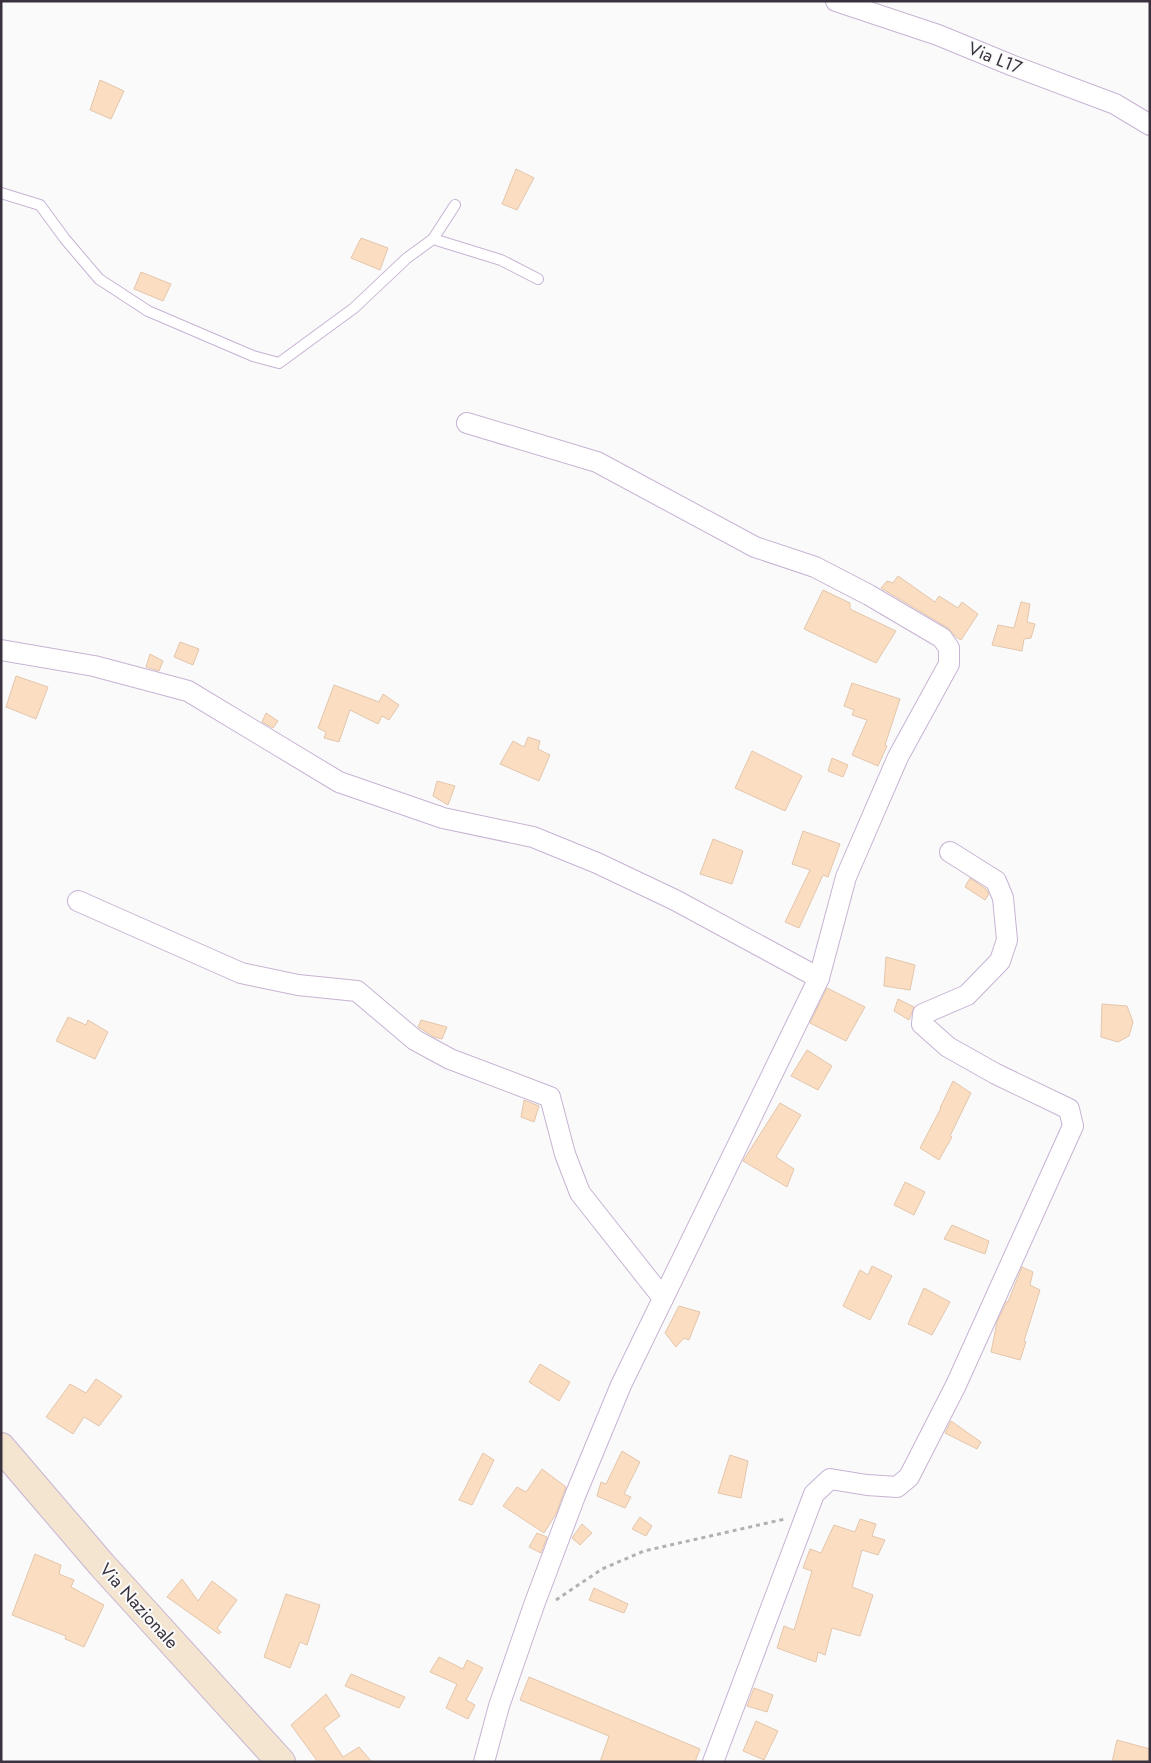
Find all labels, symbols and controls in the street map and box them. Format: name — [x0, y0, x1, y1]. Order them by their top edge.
street label: Via L17 — [964, 35, 1026, 81]
street label: Via Nazionale — [93, 1557, 185, 1655]

